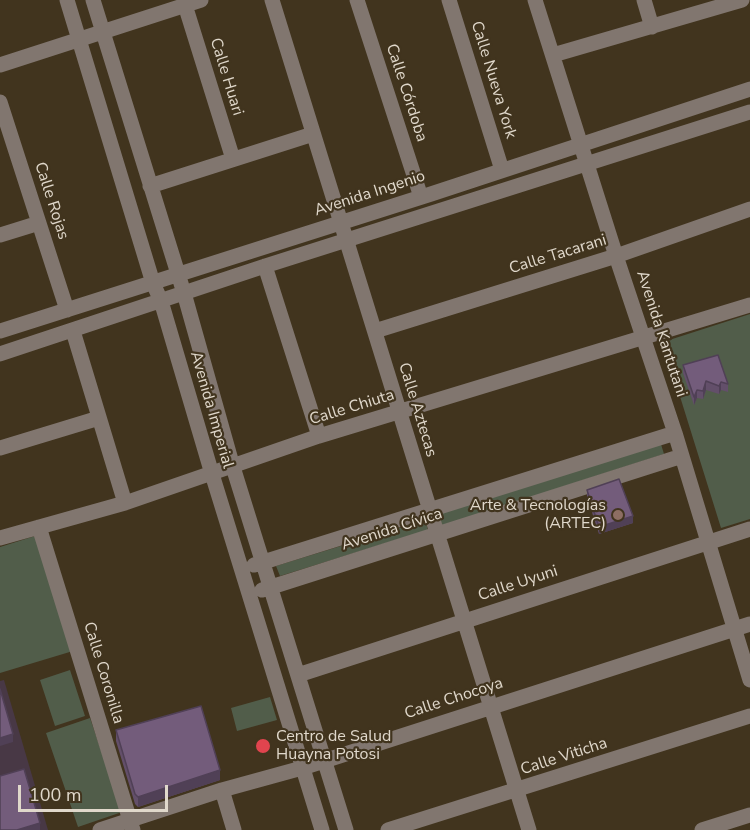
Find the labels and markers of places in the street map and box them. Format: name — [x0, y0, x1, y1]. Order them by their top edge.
place label: Arte & Tecnologías (ARTEC) — [470, 496, 606, 534]
marker: Arte & Tecnologías (ARTEC) — [611, 508, 625, 522]
place label: Centro de Salud Huayna Potosi — [276, 727, 391, 765]
marker: Centro de Salud Huayna Potosi — [254, 737, 272, 755]

